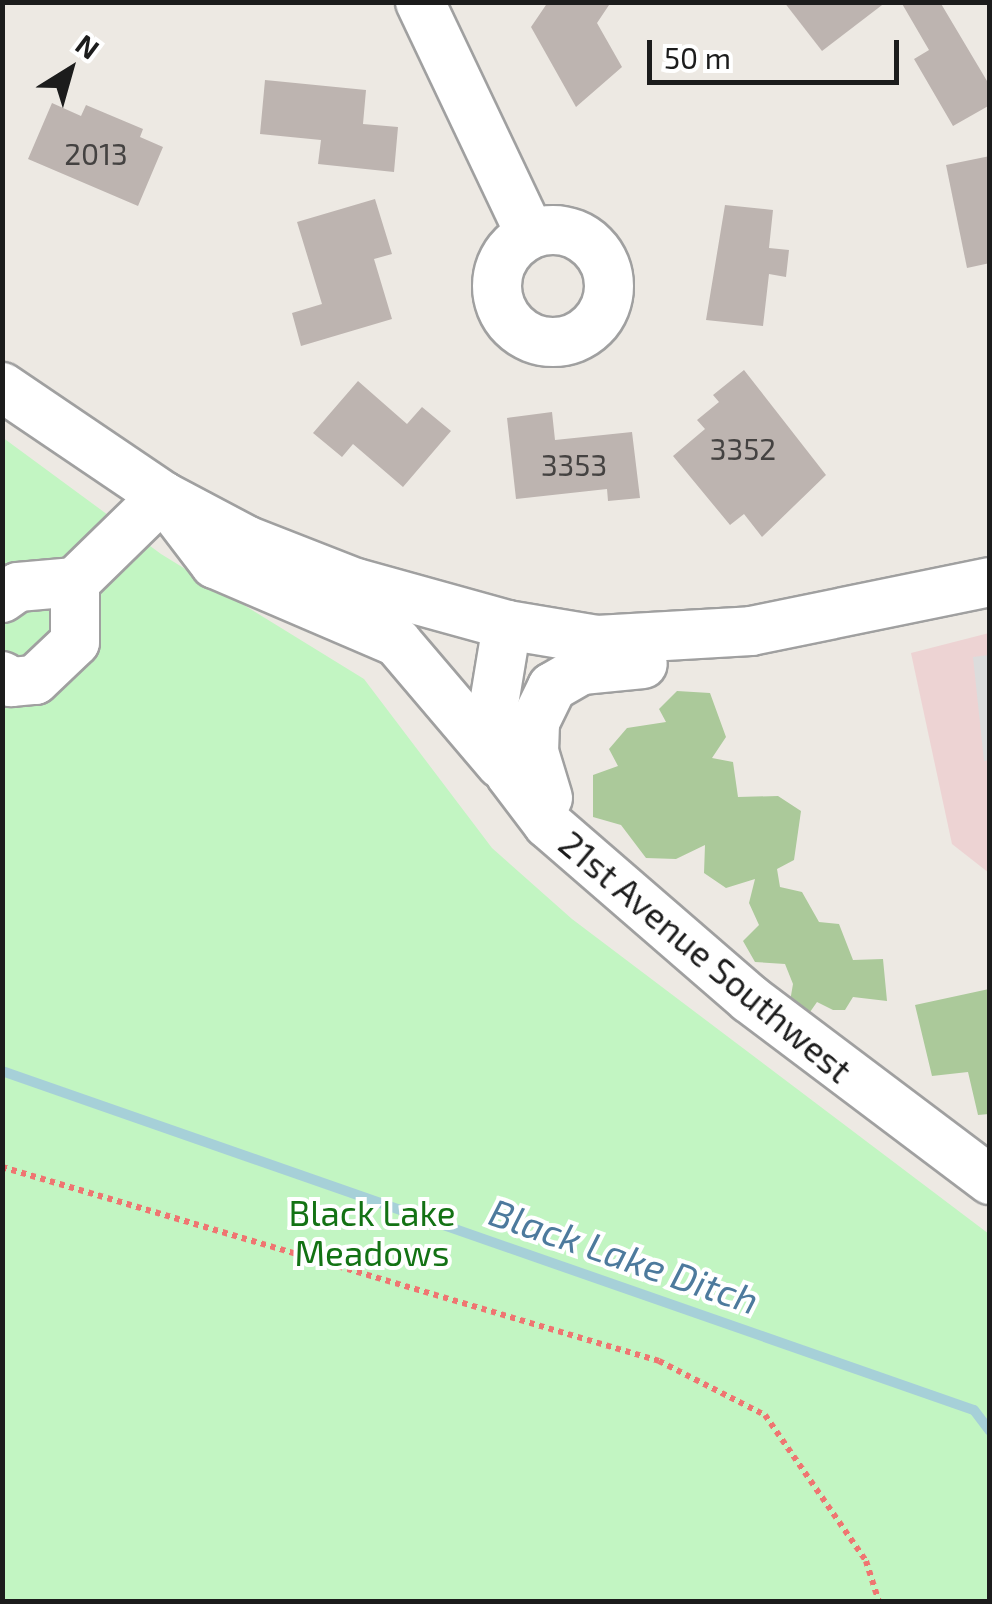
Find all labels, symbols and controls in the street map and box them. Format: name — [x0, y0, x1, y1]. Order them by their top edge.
north arrow — [20, 20, 120, 120]
scale bar — [652, 20, 904, 82]
text: N — [70, 26, 106, 66]
text: 50 m — [664, 39, 731, 75]
house number: 2013 — [64, 135, 128, 171]
house number: 3352 — [710, 430, 776, 466]
house number: 3353 — [541, 446, 607, 482]
street label: 21st Avenue Southwest — [551, 821, 861, 1091]
water label: Black Lake Ditch — [483, 1189, 765, 1323]
park label: Black Lake Meadows — [288, 1191, 456, 1273]

